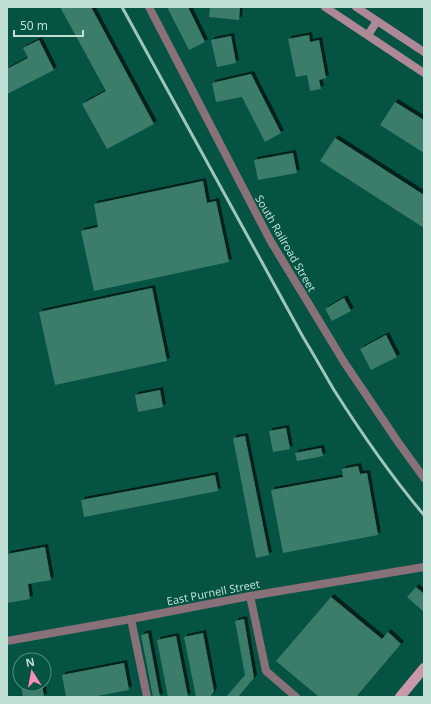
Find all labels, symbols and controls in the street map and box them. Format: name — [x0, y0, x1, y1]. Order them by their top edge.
scale bar — [14, 12, 83, 38]
text: 50 m — [20, 17, 48, 34]
street label: South Railroad Street — [252, 192, 320, 294]
street label: East Purnell Street — [165, 576, 261, 608]
north arrow — [12, 652, 52, 692]
text: N — [24, 653, 36, 670]

